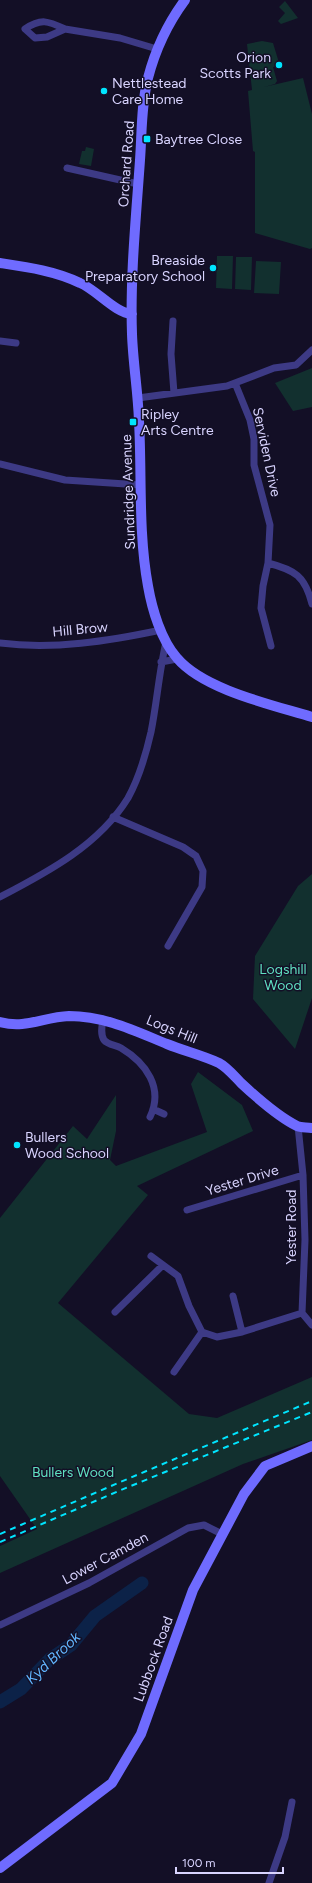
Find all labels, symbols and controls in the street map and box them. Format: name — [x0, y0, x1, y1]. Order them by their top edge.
place label: Orion Scotts Park — [200, 49, 271, 82]
marker: Orion Scotts Park — [274, 60, 284, 70]
place label: Nettlestead Care Home — [112, 75, 187, 108]
marker: Nettlestead Care Home — [99, 86, 109, 96]
street label: Orchard Road — [115, 120, 138, 208]
place label: Baytree Close — [155, 131, 243, 148]
marker: Baytree Close — [142, 134, 152, 144]
place label: Breaside Preparatory School — [85, 252, 205, 285]
marker: Breaside Preparatory School — [208, 263, 218, 273]
place label: Ripley Arts Centre — [141, 406, 214, 439]
street label: Serviden Drive — [249, 406, 284, 499]
marker: Ripley Arts Centre — [128, 417, 138, 427]
street label: Sundridge Avenue — [118, 434, 139, 550]
street label: Hill Brow — [52, 619, 108, 640]
park label: Logshill Wood — [259, 961, 307, 994]
street label: Logs Hill — [144, 1012, 200, 1047]
place label: Bullers Wood School — [25, 1129, 109, 1162]
marker: Bullers Wood School — [12, 1140, 22, 1150]
street label: Yester Drive — [204, 1161, 281, 1200]
street label: Yester Road — [283, 1189, 300, 1265]
park label: Bullers Wood — [32, 1464, 114, 1481]
street label: Lower Camden — [59, 1529, 151, 1588]
street label: Lubbock Road — [130, 1614, 177, 1704]
water label: Kyd Brook — [22, 1628, 85, 1688]
scale bar — [176, 1849, 283, 1875]
text: 100 m — [182, 1856, 216, 1870]

